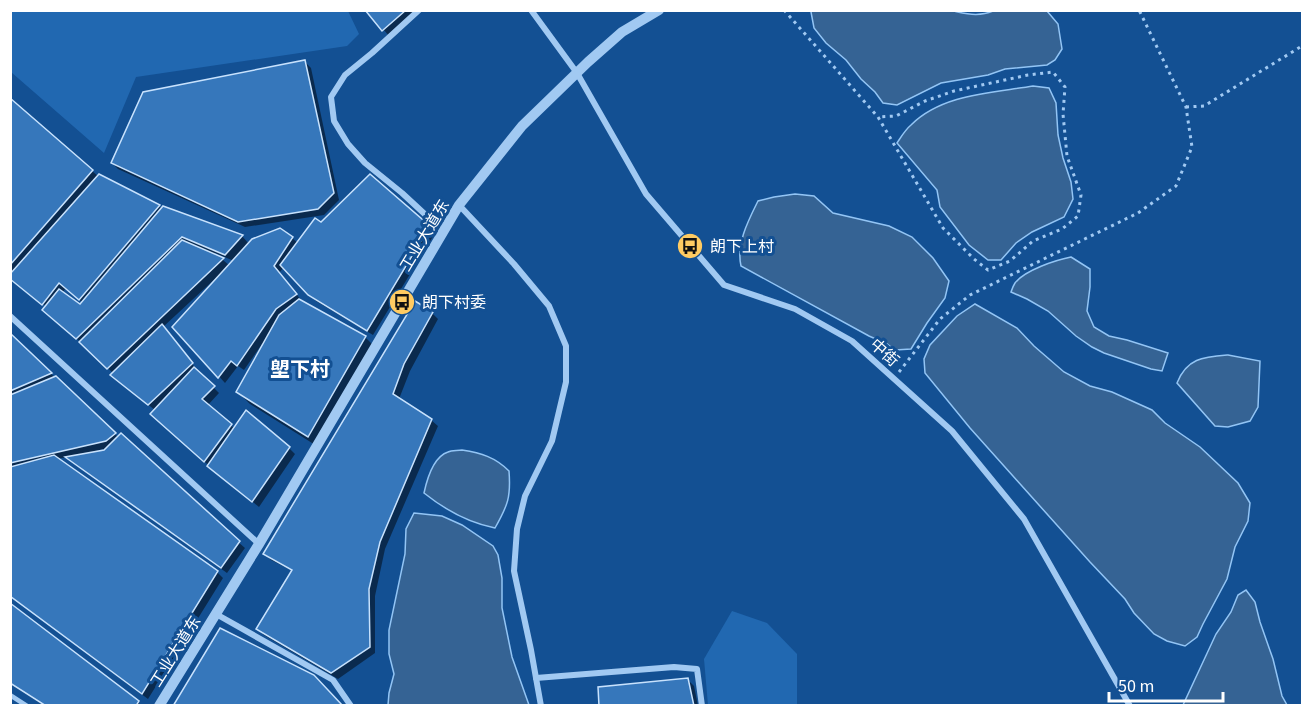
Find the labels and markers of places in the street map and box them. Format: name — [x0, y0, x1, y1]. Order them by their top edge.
bus stop icon: 朗下上村 — [675, 231, 705, 261]
place label: 朗下上村 — [710, 236, 774, 258]
bus stop icon: 朗下村委 — [387, 287, 417, 317]
place label: 朗下村委 — [422, 292, 486, 314]

